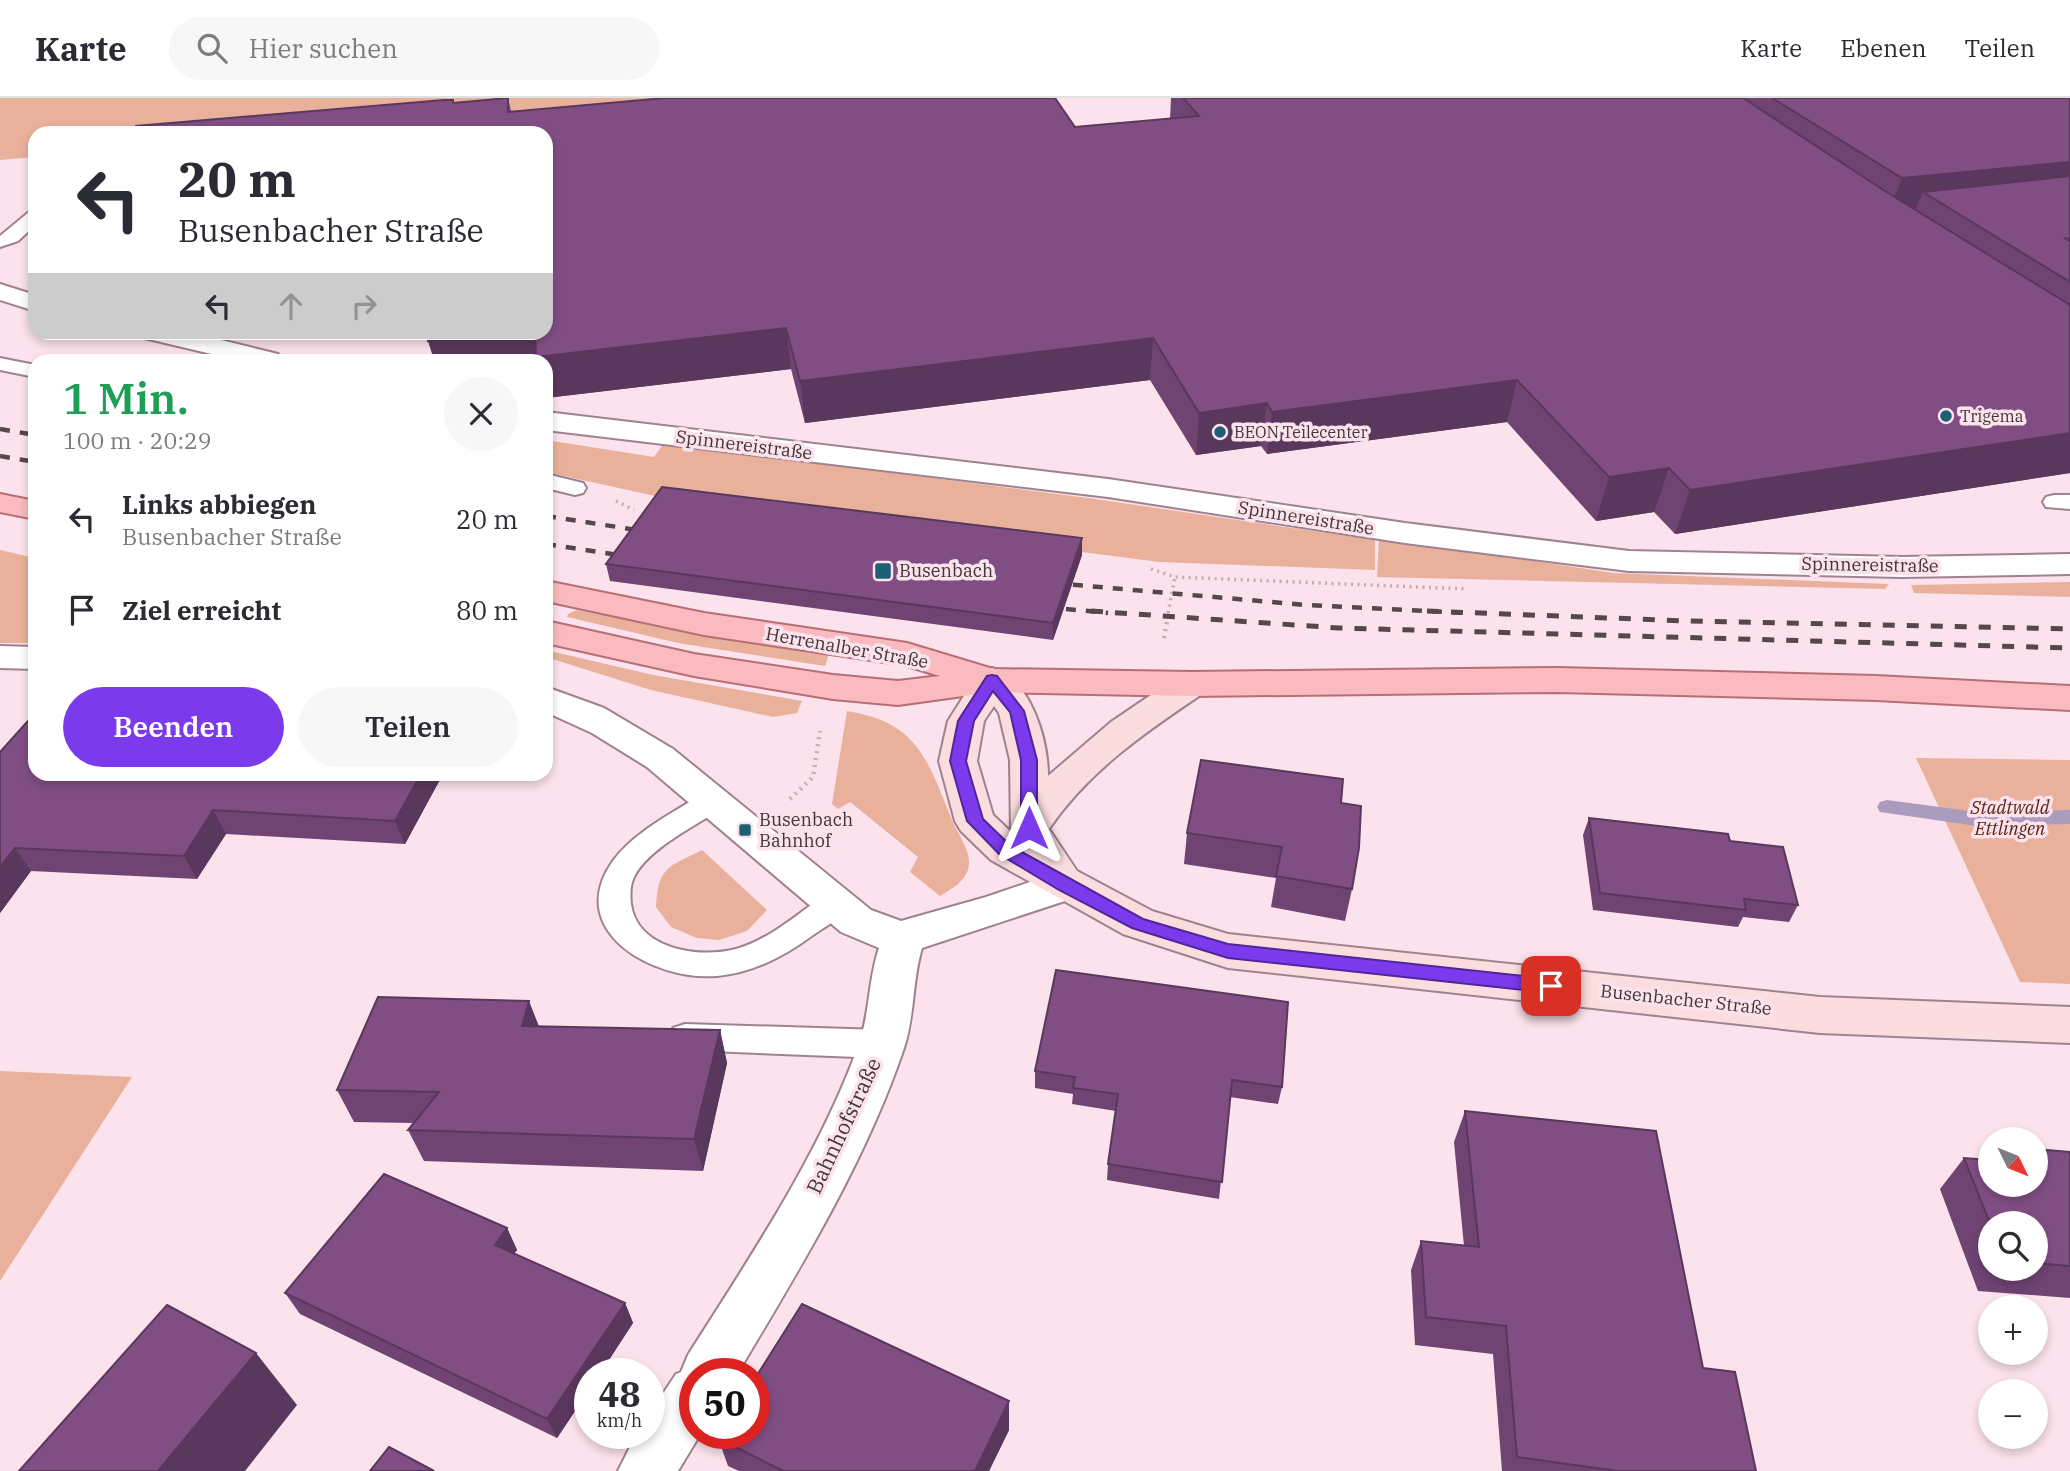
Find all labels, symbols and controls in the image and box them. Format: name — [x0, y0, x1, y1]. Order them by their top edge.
search box — [169, 17, 659, 80]
text: Karte — [35, 27, 127, 70]
icon: search — [193, 29, 231, 67]
text: Hier suchen — [249, 31, 398, 65]
text: Karte — [1740, 32, 1802, 64]
text: Ebenen — [1840, 32, 1927, 64]
text: Teilen — [1965, 32, 2035, 64]
text: 20 m — [178, 147, 296, 210]
icon: left — [63, 154, 154, 245]
text: Busenbacher Straße — [178, 209, 484, 251]
icon: left — [199, 287, 237, 325]
icon: ahead — [272, 287, 310, 325]
icon: right — [345, 287, 383, 325]
text: 1 Min. — [63, 371, 189, 426]
button: close — [444, 377, 518, 451]
place label: Trigema — [1960, 406, 2024, 426]
marker: Trigema — [1938, 408, 1954, 424]
place label: BEON Teilecenter — [1234, 422, 1368, 442]
marker: BEON Teilecenter — [1212, 424, 1228, 440]
text: 100 m · 20:29 — [63, 425, 212, 455]
street label: Spinnereistraße — [675, 425, 814, 464]
text: Links abbiegen — [122, 487, 317, 521]
street label: Spinnereistraße — [1237, 495, 1376, 540]
icon: left — [63, 500, 101, 538]
text: 20 m — [456, 502, 518, 536]
text: Busenbacher Straße — [122, 521, 342, 551]
street label: Spinnereistraße — [1801, 552, 1939, 577]
place label: Busenbach — [899, 559, 993, 582]
marker: Busenbach — [873, 561, 893, 581]
icon: arrive — [63, 591, 101, 629]
text: Ziel erreicht — [122, 593, 281, 627]
text: 80 m — [456, 593, 518, 627]
street label: Herrenalber Straße — [764, 622, 930, 673]
button: Beenden — [63, 687, 284, 767]
button: Teilen — [298, 687, 518, 767]
position arrow — [992, 791, 1066, 865]
park label: Stadtwald Ettlingen — [1970, 796, 2050, 840]
place label: Busenbach Bahnhof — [759, 808, 853, 852]
marker: Busenbach Bahnhof — [737, 822, 753, 838]
pin — [1521, 956, 1581, 1016]
icon: arrive — [1532, 967, 1570, 1005]
street label: Busenbacher Straße — [1599, 979, 1773, 1020]
street label: Bahnhofstraße — [799, 1053, 887, 1198]
north arrow — [1978, 1127, 2048, 1197]
map controls — [1978, 1127, 2048, 1449]
button: search — [1978, 1211, 2048, 1281]
button: + — [1978, 1295, 2048, 1365]
speed limit sign: 50 — [679, 1358, 770, 1449]
text: 48 — [598, 1371, 641, 1417]
button: − — [1978, 1379, 2048, 1449]
text: km/h — [597, 1409, 642, 1432]

